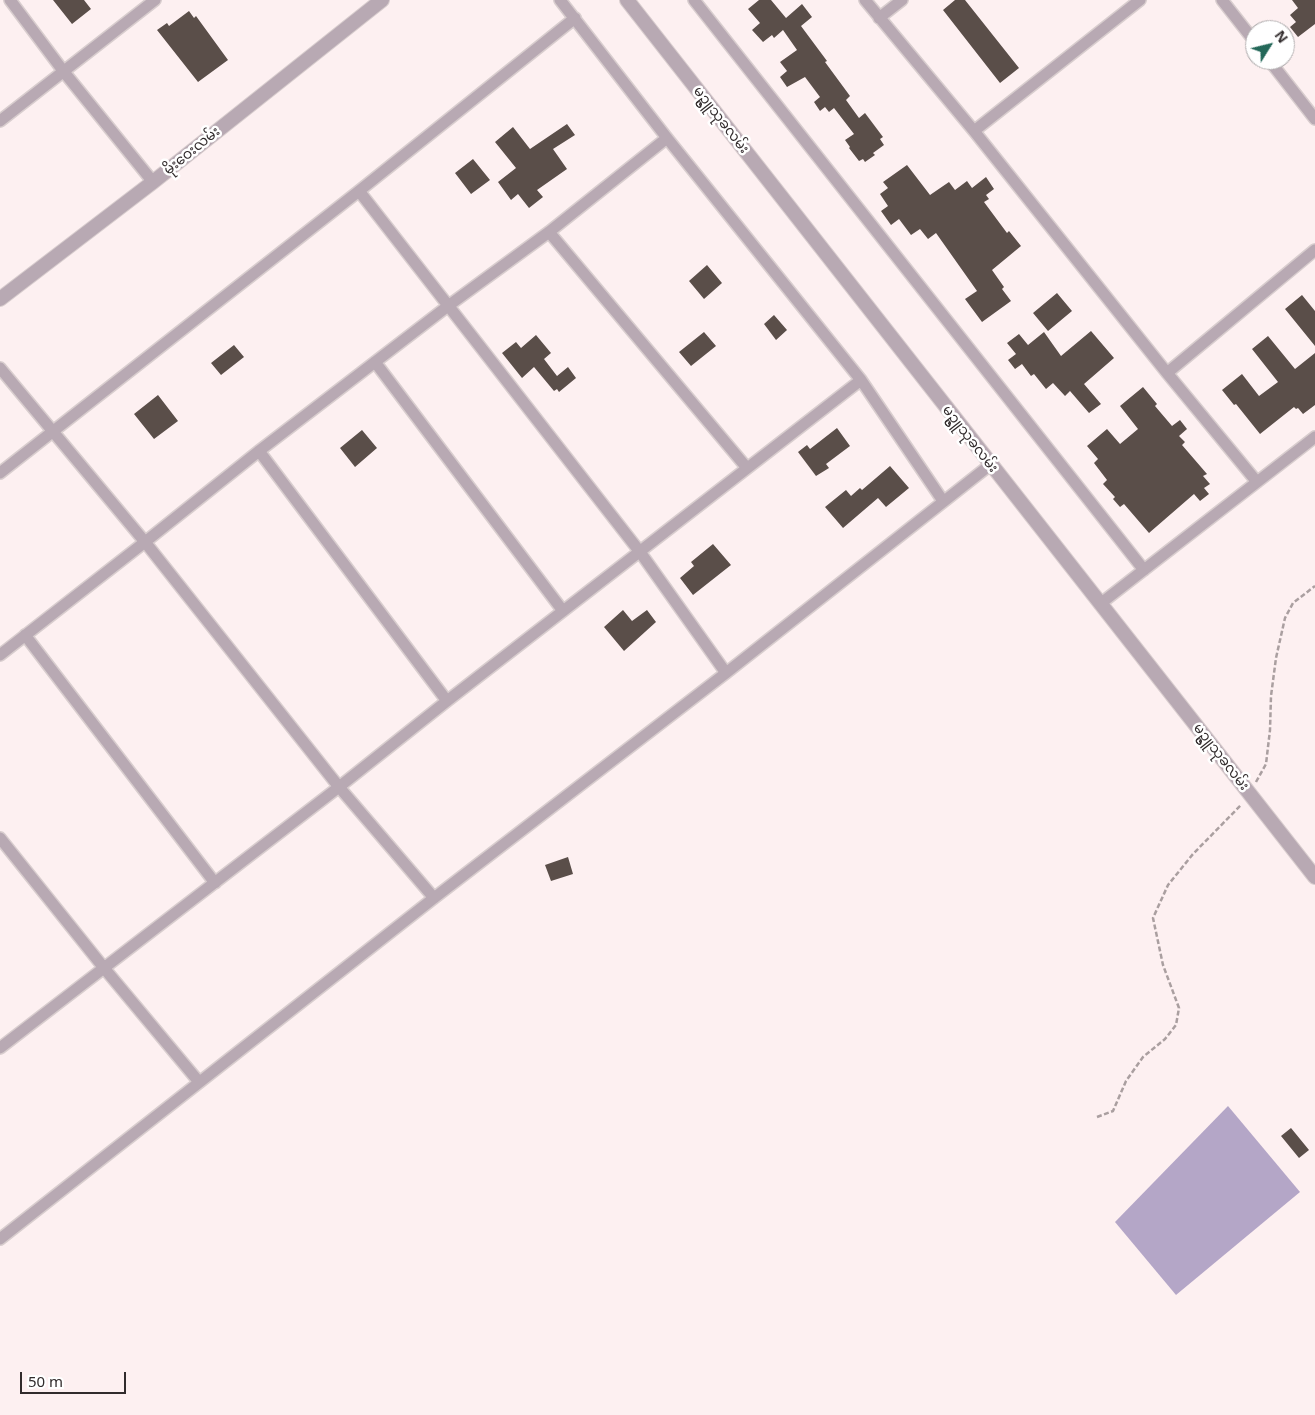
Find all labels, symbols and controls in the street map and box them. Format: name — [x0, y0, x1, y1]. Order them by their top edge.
north arrow — [1245, 20, 1295, 70]
text: N — [1271, 26, 1293, 47]
street label: မဥ္ဇူသုခလမ်း — [690, 83, 752, 157]
street label: မိုးဝေးလမ်း — [161, 123, 223, 179]
street label: မဥ္ဇူသုခလမ်း — [939, 402, 1001, 476]
street label: မဥ္ဇူသုခလမ်း — [1190, 720, 1252, 794]
scale bar — [22, 1362, 129, 1394]
text: 50 m — [28, 1371, 63, 1391]

